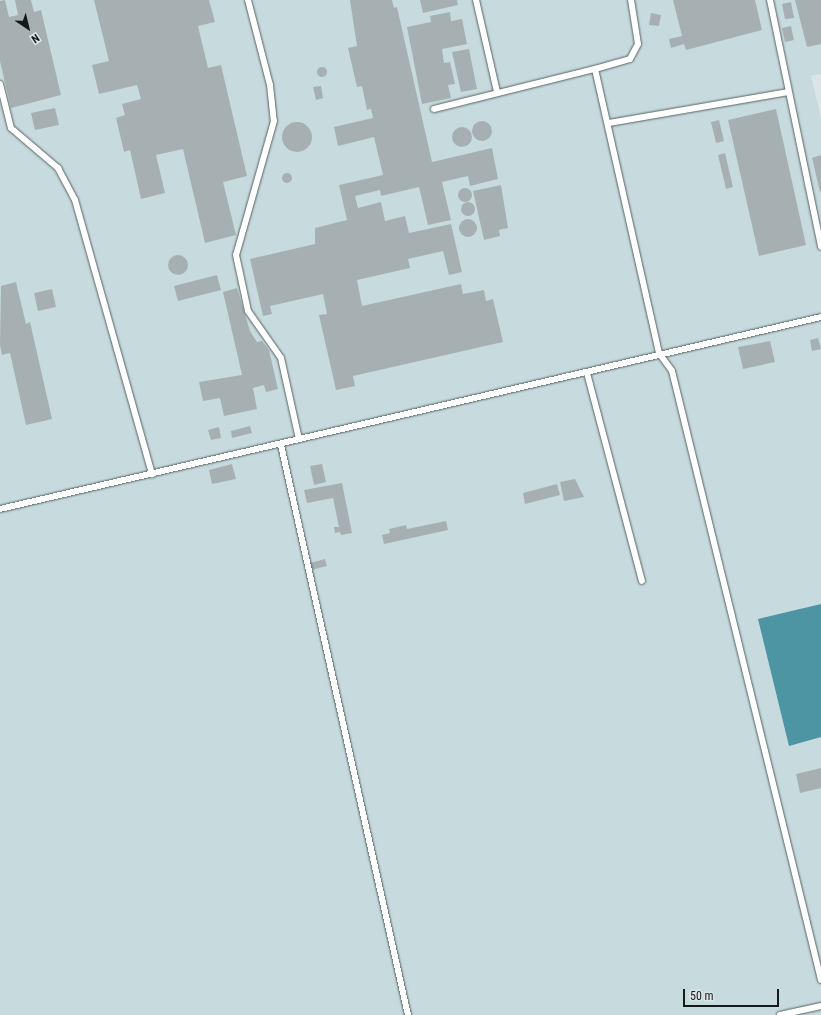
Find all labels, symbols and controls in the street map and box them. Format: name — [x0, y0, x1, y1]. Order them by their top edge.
north arrow — [8, 8, 48, 48]
text: N — [29, 31, 42, 45]
scale bar — [685, 981, 781, 1007]
text: 50 m — [690, 989, 714, 1003]

